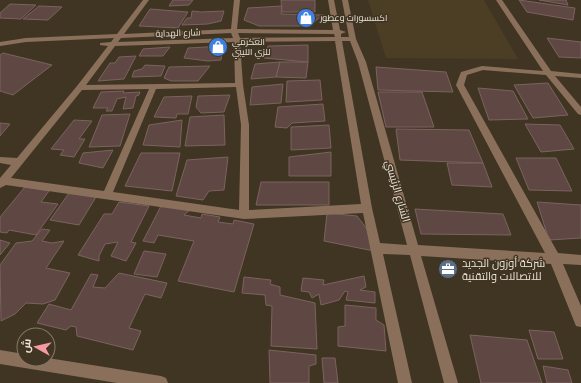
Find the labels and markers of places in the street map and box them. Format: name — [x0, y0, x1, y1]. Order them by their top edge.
shop icon: اكسسورات وعطور — [295, 7, 317, 29]
place label: اكسسورات وعطور — [319, 12, 387, 23]
shop icon: العكرمي للزي الليبي — [207, 36, 229, 58]
place label: العكرمي للزي الليبي — [232, 36, 270, 59]
place label: شركة أوزون الجديد للاتصالات والتقنية — [462, 256, 545, 283]
office icon: شركة أوزون الجديد للاتصالات والتقنية — [437, 258, 459, 280]

